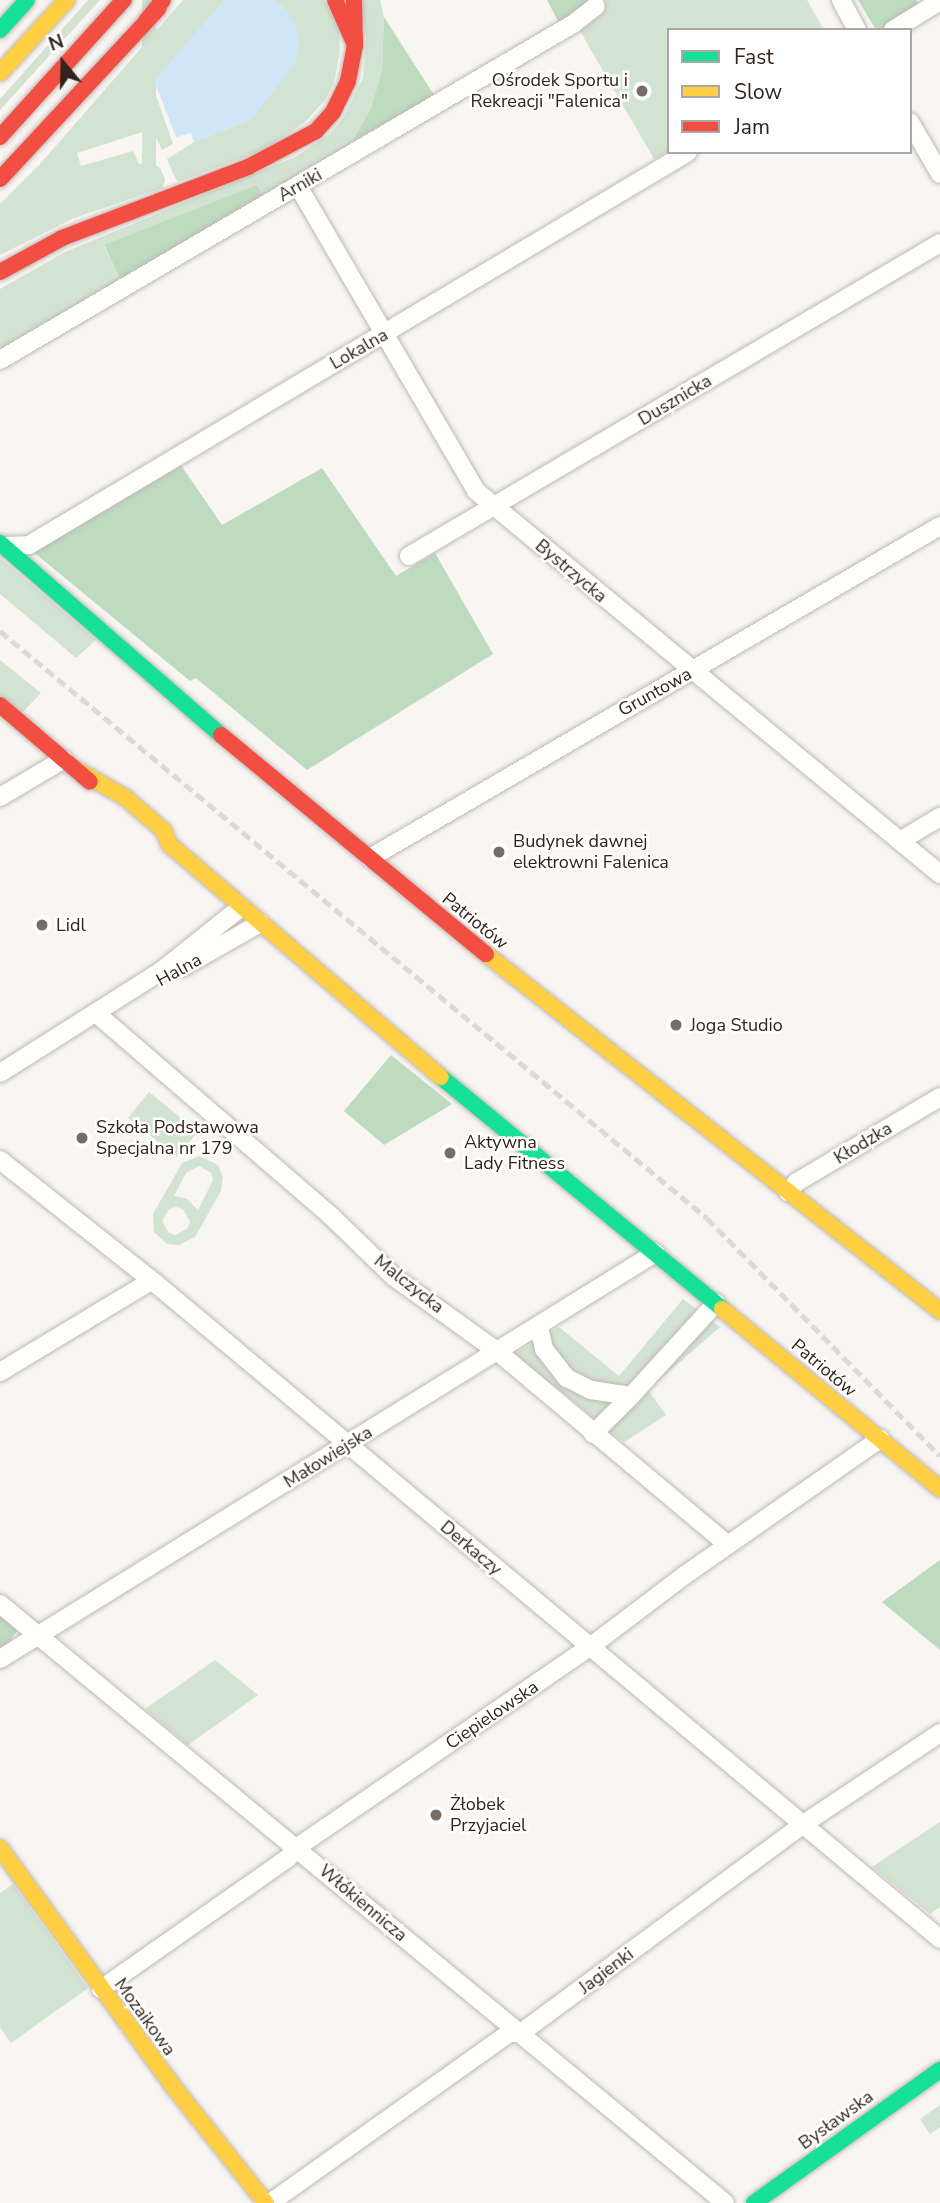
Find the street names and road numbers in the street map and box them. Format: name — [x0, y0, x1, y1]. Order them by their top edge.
street label: Arniki — [274, 164, 326, 206]
street label: Lokalna — [326, 324, 392, 374]
street label: Dusznicka — [634, 370, 716, 430]
street label: Bystrzycka — [531, 535, 611, 607]
street label: Gruntowa — [615, 663, 695, 721]
street label: Patriotów — [438, 888, 512, 954]
street label: Halna — [153, 949, 205, 991]
street label: Kłodzka — [830, 1117, 896, 1169]
street label: Malczycka — [370, 1250, 448, 1318]
street label: Patriotów — [787, 1334, 861, 1402]
street label: Małowiejska — [280, 1421, 376, 1493]
street label: Derkaczy — [436, 1516, 506, 1580]
street label: Ciepielowska — [441, 1676, 543, 1754]
street label: Włókiennicza — [314, 1860, 412, 1946]
street label: Jagienki — [574, 1943, 638, 1999]
street label: Mozaikowa — [110, 1974, 180, 2060]
street label: Bysławska — [795, 2086, 877, 2154]

